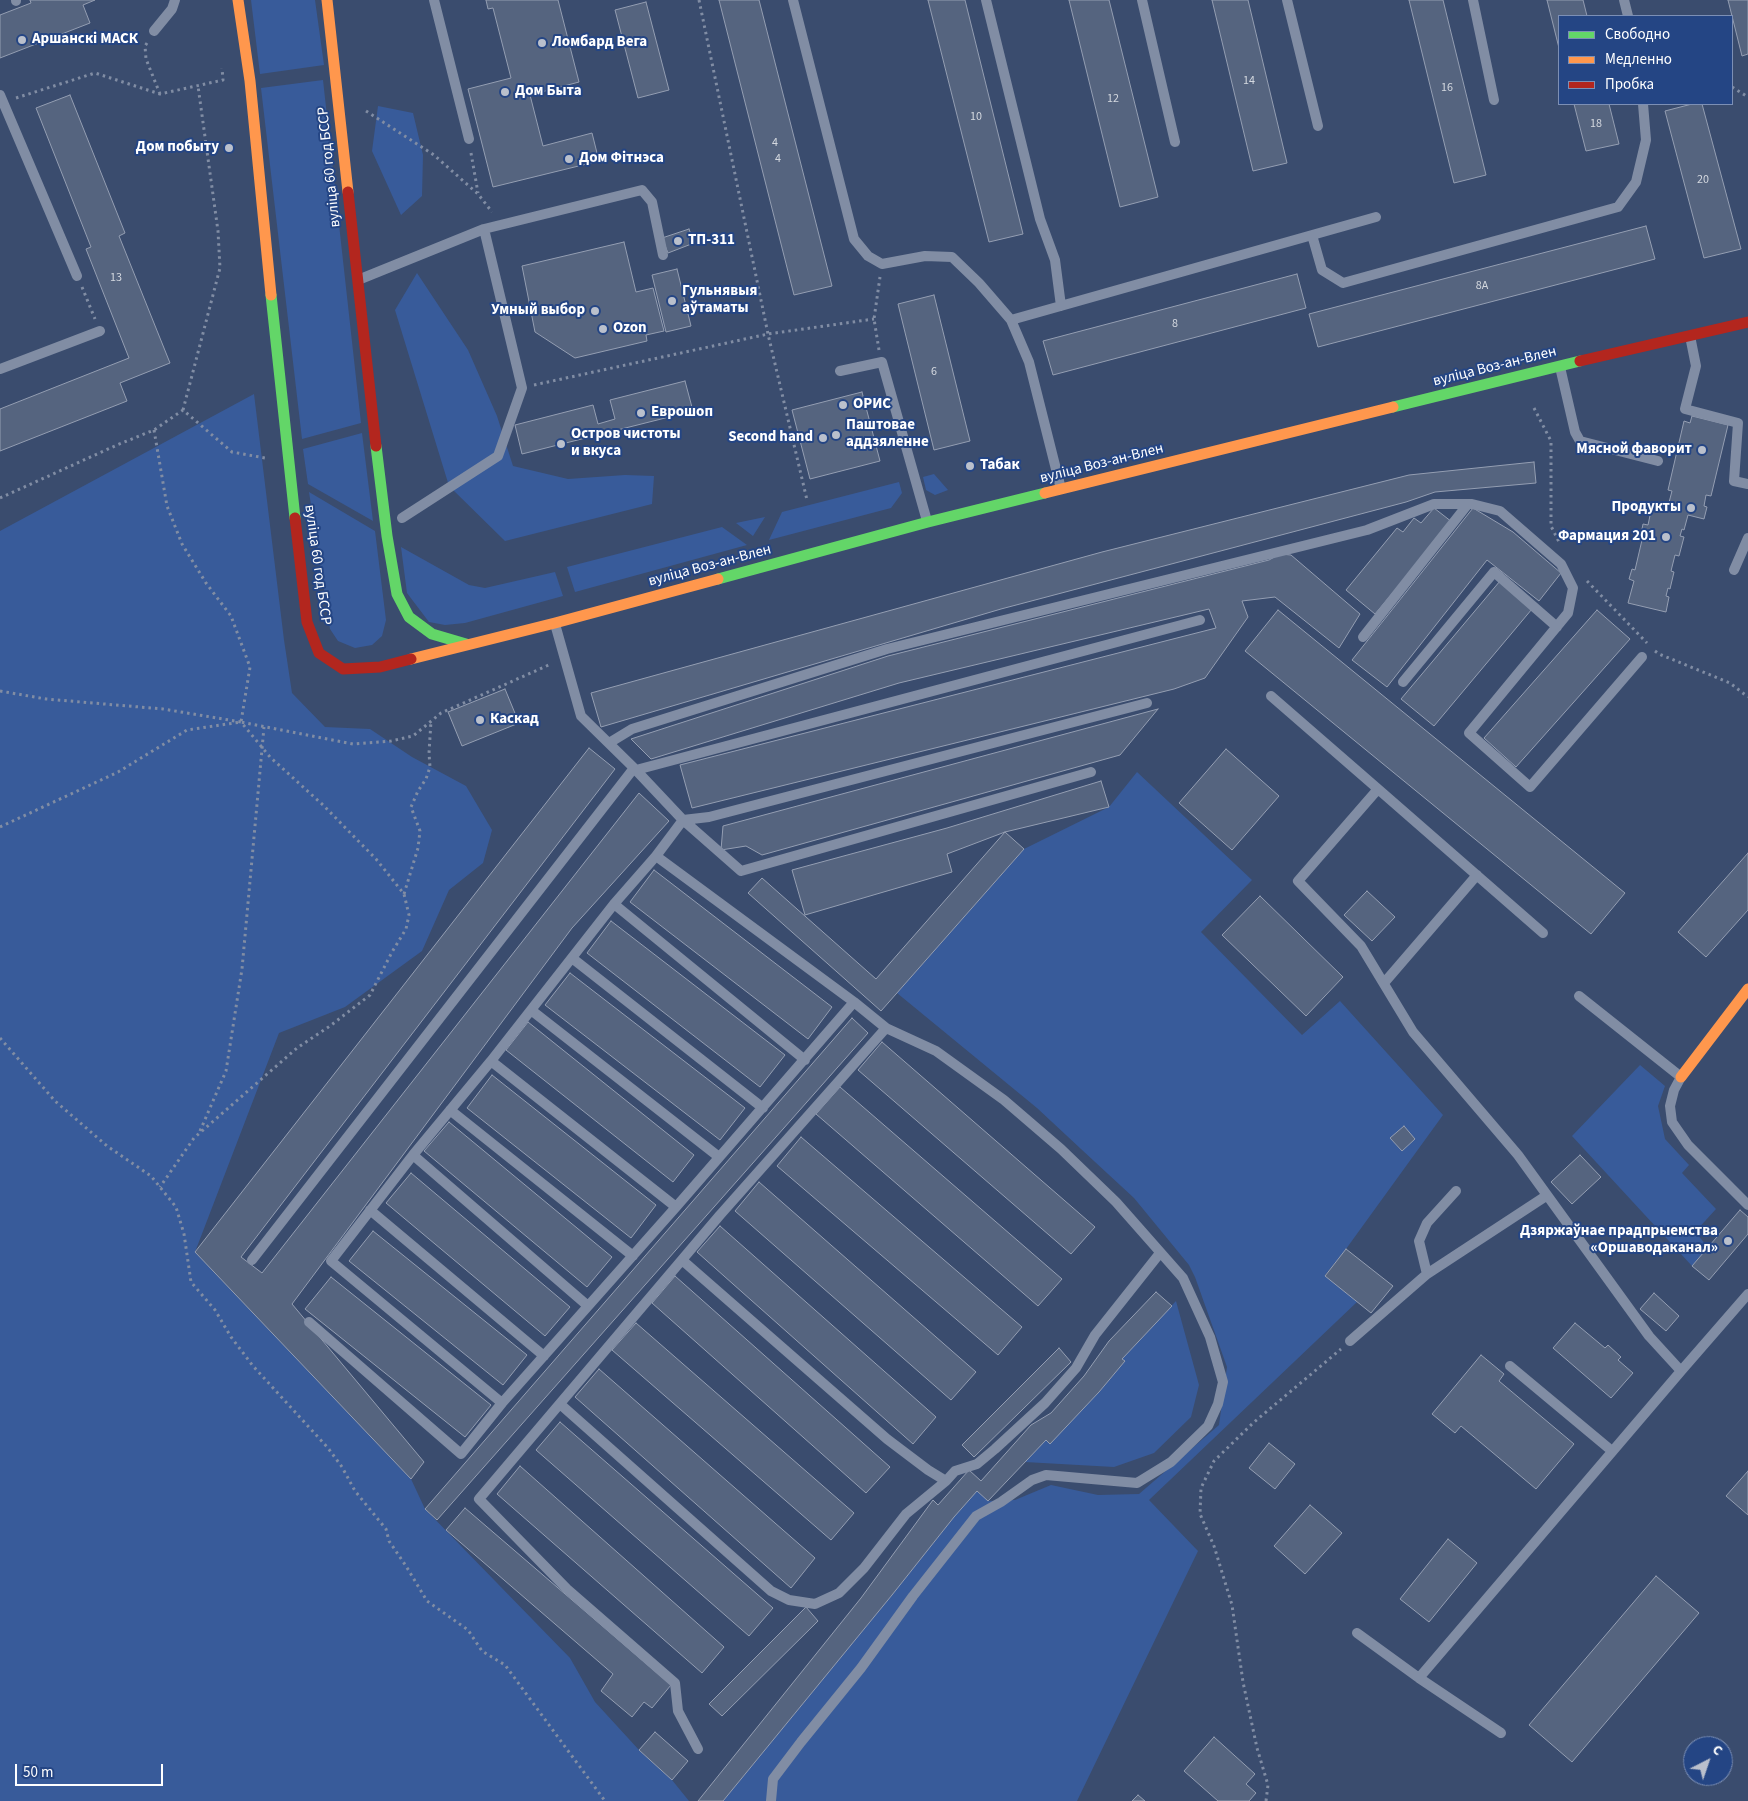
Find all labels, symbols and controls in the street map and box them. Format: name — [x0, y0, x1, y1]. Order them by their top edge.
legend — [1558, 15, 1733, 105]
text: Свободно — [1605, 24, 1670, 45]
place label: Аршанскі МАСК — [32, 31, 138, 49]
marker: Аршанскі МАСК — [16, 34, 28, 46]
place label: Ломбард Вега — [552, 34, 647, 52]
marker: Ломбард Вега — [536, 37, 548, 49]
text: Медленно — [1605, 49, 1672, 70]
house number: 14 — [1243, 74, 1255, 88]
text: Пробка — [1605, 74, 1654, 95]
house number: 16 — [1441, 81, 1453, 95]
place label: Дом Быта — [515, 83, 582, 101]
marker: Дом Быта — [499, 86, 511, 98]
house number: 12 — [1107, 92, 1119, 106]
street label: вуліца 60 год БССР — [315, 106, 345, 228]
house number: 10 — [970, 110, 982, 124]
house number: 18 — [1590, 117, 1602, 131]
house number: 4 — [772, 136, 778, 150]
place label: Дом побыту — [136, 139, 219, 157]
marker: Дом побыту — [223, 142, 235, 154]
place label: Дом Фітнэса — [579, 150, 664, 168]
house number: 4 — [775, 152, 781, 166]
marker: Дом Фітнэса — [563, 153, 575, 165]
house number: 20 — [1697, 173, 1709, 187]
place label: ТП-311 — [688, 232, 735, 250]
marker: ТП-311 — [672, 235, 684, 247]
house number: 13 — [110, 271, 122, 285]
house number: 8А — [1476, 279, 1488, 293]
place label: Гульнявыя аўтаматы — [682, 283, 757, 318]
marker: Гульнявыя аўтаматы — [666, 295, 678, 307]
place label: Умный выбор — [491, 302, 585, 320]
marker: Умный выбор — [589, 305, 601, 317]
house number: 8 — [1172, 317, 1178, 331]
place label: Ozon — [613, 320, 647, 338]
marker: Ozon — [597, 323, 609, 335]
street label: вуліца Воз-ан-Влен — [1431, 343, 1559, 391]
house number: 6 — [931, 365, 937, 379]
place label: ОРИС — [853, 396, 891, 414]
marker: ОРИС — [837, 399, 849, 411]
place label: Еврошоп — [651, 404, 713, 422]
marker: Еврошоп — [635, 407, 647, 419]
place label: Паштовае аддзяленне — [846, 417, 929, 452]
place label: Остров чистоты и вкуса — [571, 426, 681, 461]
place label: Second hand — [728, 429, 813, 447]
marker: Паштовае аддзяленне — [830, 429, 842, 441]
marker: Second hand — [817, 432, 829, 444]
marker: Остров чистоты и вкуса — [555, 438, 567, 450]
street label: вуліца Воз-ан-Влен — [1038, 440, 1166, 488]
place label: Мясной фаворит — [1576, 441, 1692, 459]
marker: Мясной фаворит — [1696, 444, 1708, 456]
place label: Табак — [980, 457, 1020, 475]
marker: Табак — [964, 460, 976, 472]
place label: Продукты — [1611, 499, 1681, 517]
marker: Продукты — [1685, 502, 1697, 514]
street label: вуліца 60 год БССР — [300, 504, 334, 626]
place label: Фармация 201 — [1558, 528, 1656, 546]
marker: Фармация 201 — [1660, 531, 1672, 543]
street label: вуліца Воз-ан-Влен — [647, 541, 773, 591]
place label: Каскад — [490, 711, 539, 729]
marker: Каскад — [474, 714, 486, 726]
place label: Дзяржаўнае прадпрыемства «Оршаводаканал» — [1520, 1223, 1718, 1258]
marker: Дзяржаўнае прадпрыемства «Оршаводаканал» — [1722, 1235, 1734, 1247]
north arrow — [1683, 1736, 1733, 1786]
text: С — [1708, 1740, 1727, 1761]
scale bar — [18, 1754, 165, 1786]
text: 50 m — [23, 1762, 53, 1783]

